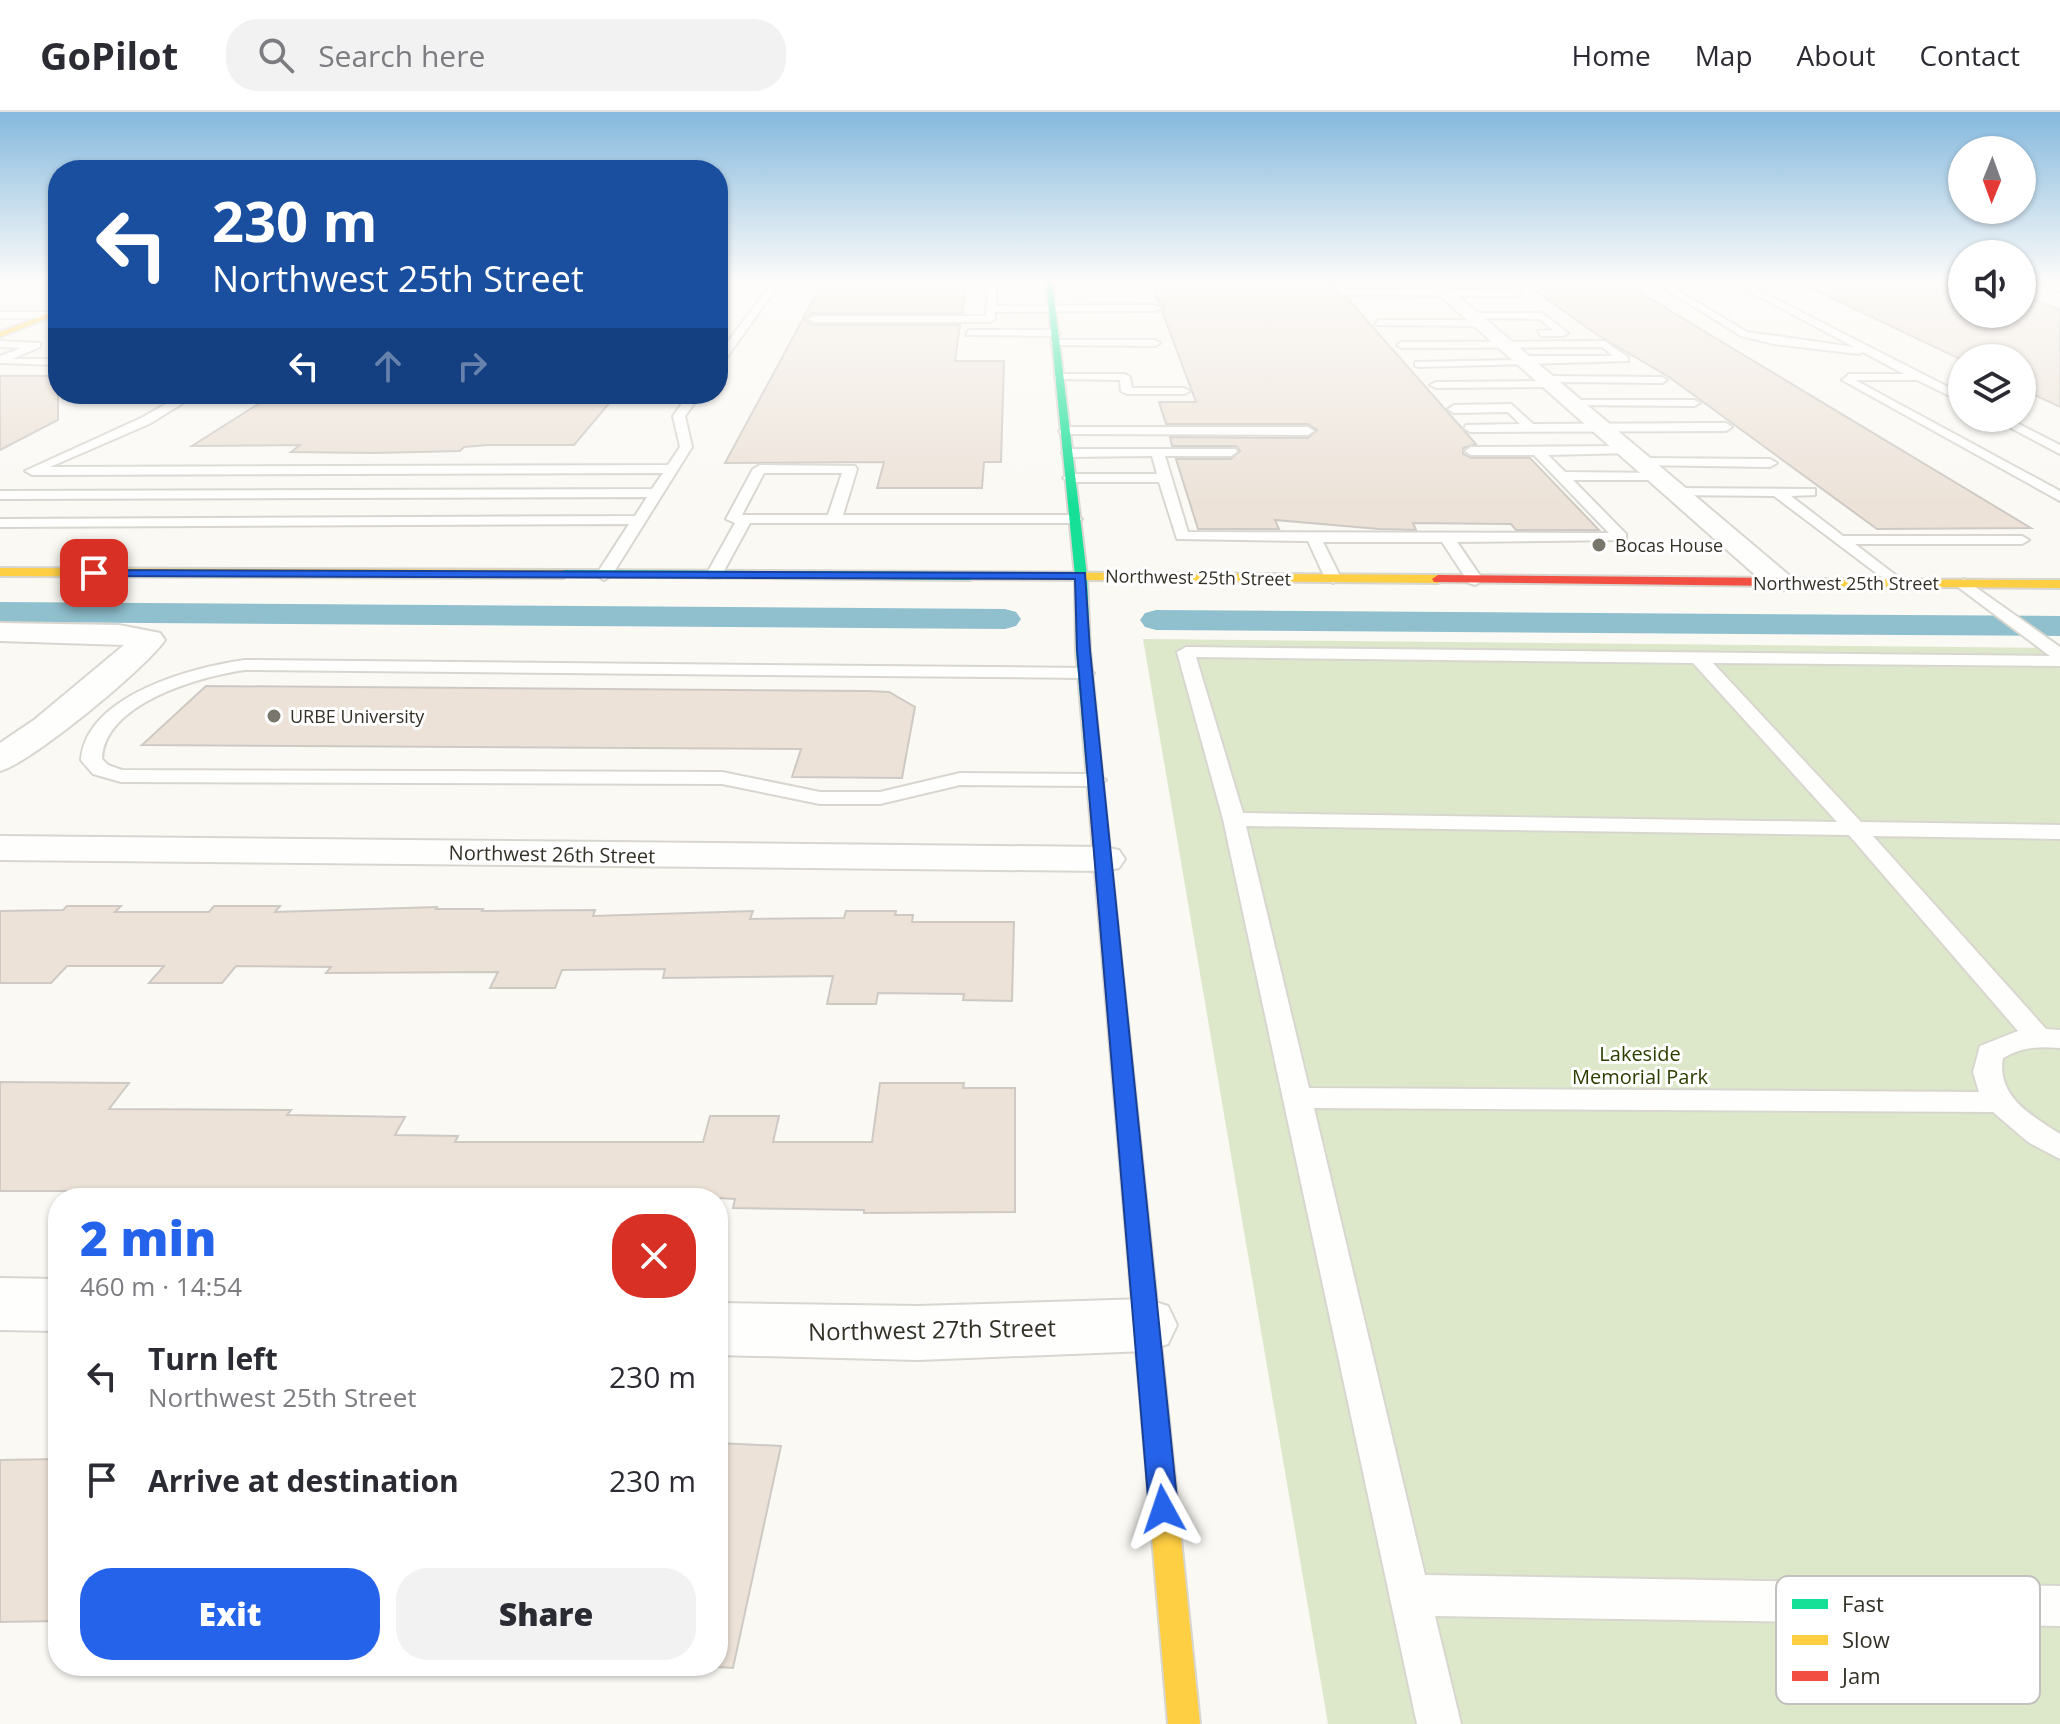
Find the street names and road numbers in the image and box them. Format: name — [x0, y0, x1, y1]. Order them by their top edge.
street label: Northwest 25th Street — [1105, 563, 1291, 591]
street label: Northwest 25th Street — [1753, 571, 1939, 595]
street label: Northwest 26th Street — [448, 839, 656, 869]
street label: Northwest 27th Street — [808, 1310, 1056, 1348]

